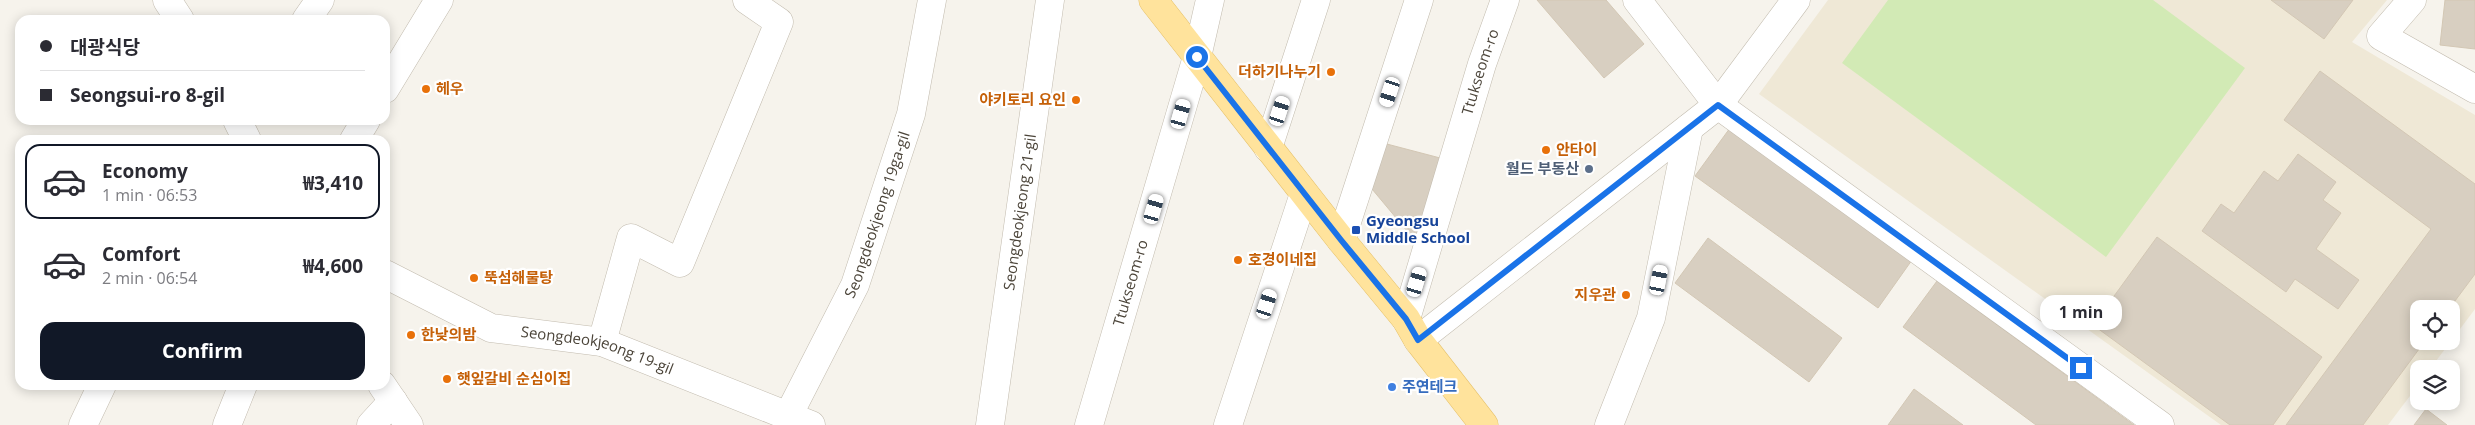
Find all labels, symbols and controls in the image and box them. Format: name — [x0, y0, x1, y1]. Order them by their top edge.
street label: Ttukseom-ro — [1456, 26, 1503, 117]
text: 대광식당 — [70, 34, 140, 60]
route start — [1186, 46, 1208, 68]
place label: 더하기나누기 — [1238, 61, 1321, 81]
marker: 더하기나누기 — [1325, 66, 1337, 78]
car — [1378, 75, 1401, 109]
place label: 헤우 — [436, 78, 464, 98]
text: Seongsui-ro 8-gil — [70, 82, 225, 108]
marker: 헤우 — [420, 83, 432, 95]
place label: 야키토리 요인 — [979, 89, 1066, 109]
marker: 야키토리 요인 — [1070, 94, 1082, 106]
car — [1268, 94, 1291, 128]
car — [1169, 98, 1192, 130]
street label: Seongdeokjeong 19ga-gil — [839, 129, 914, 301]
street label: Seongdeokjeong 21-gil — [998, 132, 1040, 292]
place label: 안타이 — [1556, 139, 1597, 159]
marker: 안타이 — [1540, 144, 1552, 156]
text: Economy — [102, 158, 188, 184]
place label: 월드 부동산 — [1506, 158, 1579, 178]
icon: car — [42, 159, 87, 204]
marker: 월드 부동산 — [1583, 163, 1595, 175]
text: ₩3,410 — [303, 170, 363, 196]
text: 1 min · 06:53 — [102, 184, 197, 206]
car — [1142, 193, 1165, 225]
place label: Gyeongsu Middle School — [1366, 210, 1470, 247]
marker: Gyeongsu Middle School — [1350, 224, 1362, 236]
street label: Ttukseom-ro — [1108, 237, 1152, 328]
text: Comfort — [102, 241, 181, 267]
icon: car — [42, 242, 87, 287]
place label: 호경이네집 — [1248, 249, 1317, 269]
text: ₩4,600 — [303, 253, 363, 279]
marker: 호경이네집 — [1232, 254, 1244, 266]
car — [1648, 264, 1669, 296]
car — [1405, 265, 1428, 299]
text: 2 min · 06:54 — [102, 267, 197, 289]
place label: 뚝섬해물탕 — [484, 267, 553, 287]
marker: 뚝섬해물탕 — [468, 272, 480, 284]
place label: 지우관 — [1575, 284, 1616, 304]
car — [1255, 287, 1278, 321]
marker: 지우관 — [1620, 289, 1632, 301]
callout: 1 min — [2040, 296, 2122, 330]
map controls — [2410, 300, 2460, 410]
button: locate — [2410, 300, 2460, 350]
text: 1 min — [2059, 301, 2103, 323]
street label: Seongdeokjeong 19-gil — [520, 321, 677, 378]
button: Confirm — [40, 322, 365, 380]
place label: 한낮의밤 — [421, 324, 476, 344]
marker: 한낮의밤 — [405, 329, 417, 341]
route end — [2070, 357, 2092, 379]
button: layers — [2410, 360, 2460, 410]
place label: 햇잎갈비 순심이집 — [457, 368, 571, 388]
marker: 햇잎갈비 순심이집 — [441, 373, 453, 385]
place label: 주연테크 — [1402, 376, 1457, 396]
marker: 주연테크 — [1386, 381, 1398, 393]

